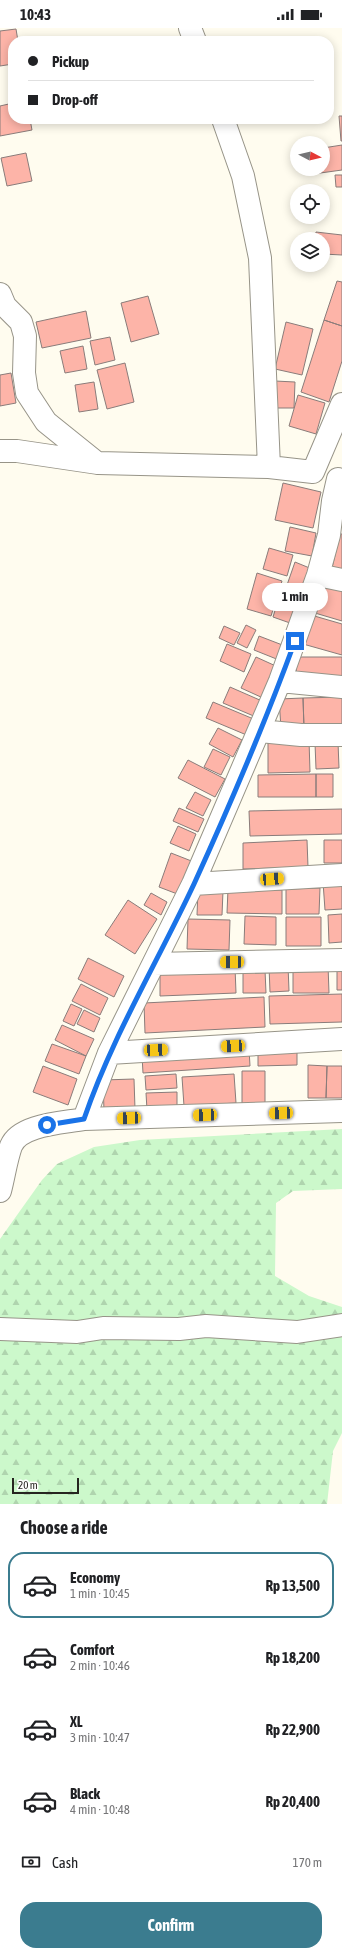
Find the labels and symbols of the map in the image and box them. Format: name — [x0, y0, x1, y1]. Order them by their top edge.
north arrow — [290, 136, 330, 176]
callout: 1 min — [262, 583, 328, 611]
route end — [286, 632, 304, 650]
car — [260, 872, 284, 886]
car — [220, 956, 244, 968]
car — [221, 1039, 245, 1053]
car — [144, 1043, 168, 1057]
car — [269, 1107, 293, 1119]
car — [193, 1109, 217, 1121]
car — [117, 1112, 141, 1124]
route start — [38, 1116, 56, 1134]
scale bar — [12, 1476, 79, 1495]

